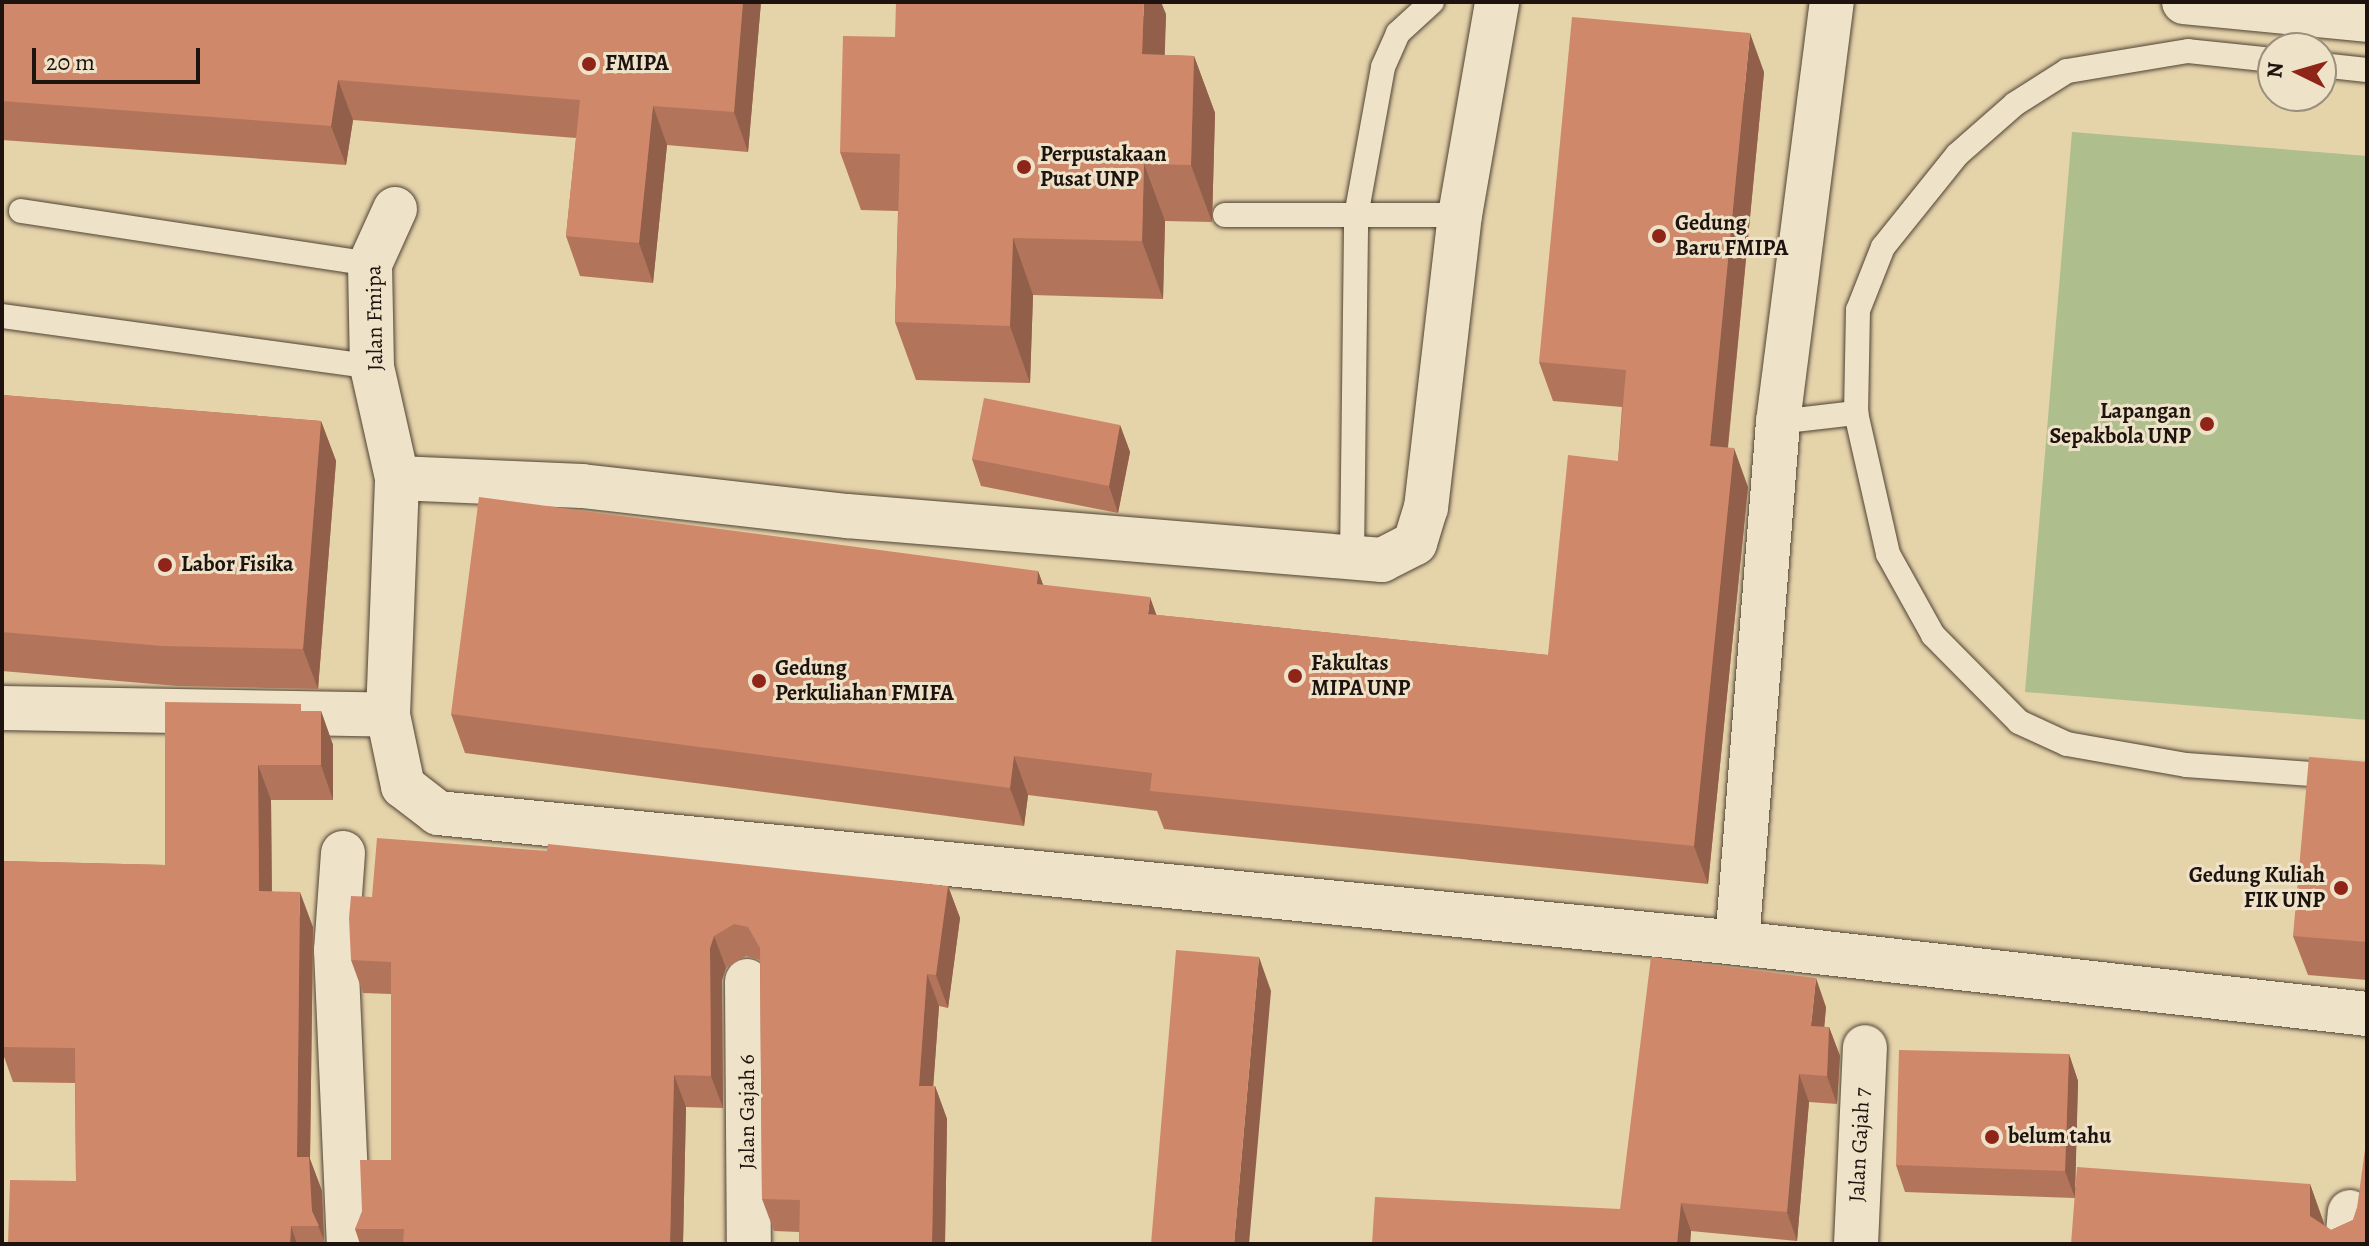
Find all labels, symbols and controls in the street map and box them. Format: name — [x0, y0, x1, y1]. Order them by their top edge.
scale bar — [36, 32, 204, 82]
north arrow — [2257, 32, 2337, 112]
text: 20 m — [46, 46, 95, 78]
place label: FMIPA — [605, 51, 669, 77]
marker: FMIPA — [580, 55, 598, 73]
text: N — [2259, 61, 2291, 79]
place label: Perpustakaan Pusat UNP — [1040, 141, 1167, 192]
marker: Perpustakaan Pusat UNP — [1015, 158, 1033, 176]
place label: Gedung Baru FMIPA — [1675, 210, 1788, 262]
marker: Gedung Baru FMIPA — [1650, 227, 1668, 245]
street label: Jalan Fmipa — [361, 265, 389, 371]
place label: Lapangan Sepakbola UNP — [2049, 398, 2191, 450]
marker: Lapangan Sepakbola UNP — [2198, 415, 2216, 433]
place label: Labor Fisika — [181, 552, 294, 578]
marker: Labor Fisika — [156, 556, 174, 574]
place label: Fakultas MIPA UNP — [1311, 650, 1410, 702]
place label: Gedung Perkuliahan FMIFA — [775, 655, 954, 706]
marker: Fakultas MIPA UNP — [1286, 667, 1304, 685]
marker: Gedung Perkuliahan FMIFA — [750, 672, 768, 690]
place label: Gedung Kuliah FIK UNP — [2189, 862, 2325, 914]
marker: Gedung Kuliah FIK UNP — [2332, 879, 2350, 897]
street label: Jalan Gajah 6 — [735, 1054, 761, 1170]
street label: Jalan Gajah 7 — [1844, 1087, 1876, 1203]
place label: belum tahu — [2008, 1124, 2111, 1150]
marker: belum tahu — [1983, 1128, 2001, 1146]

